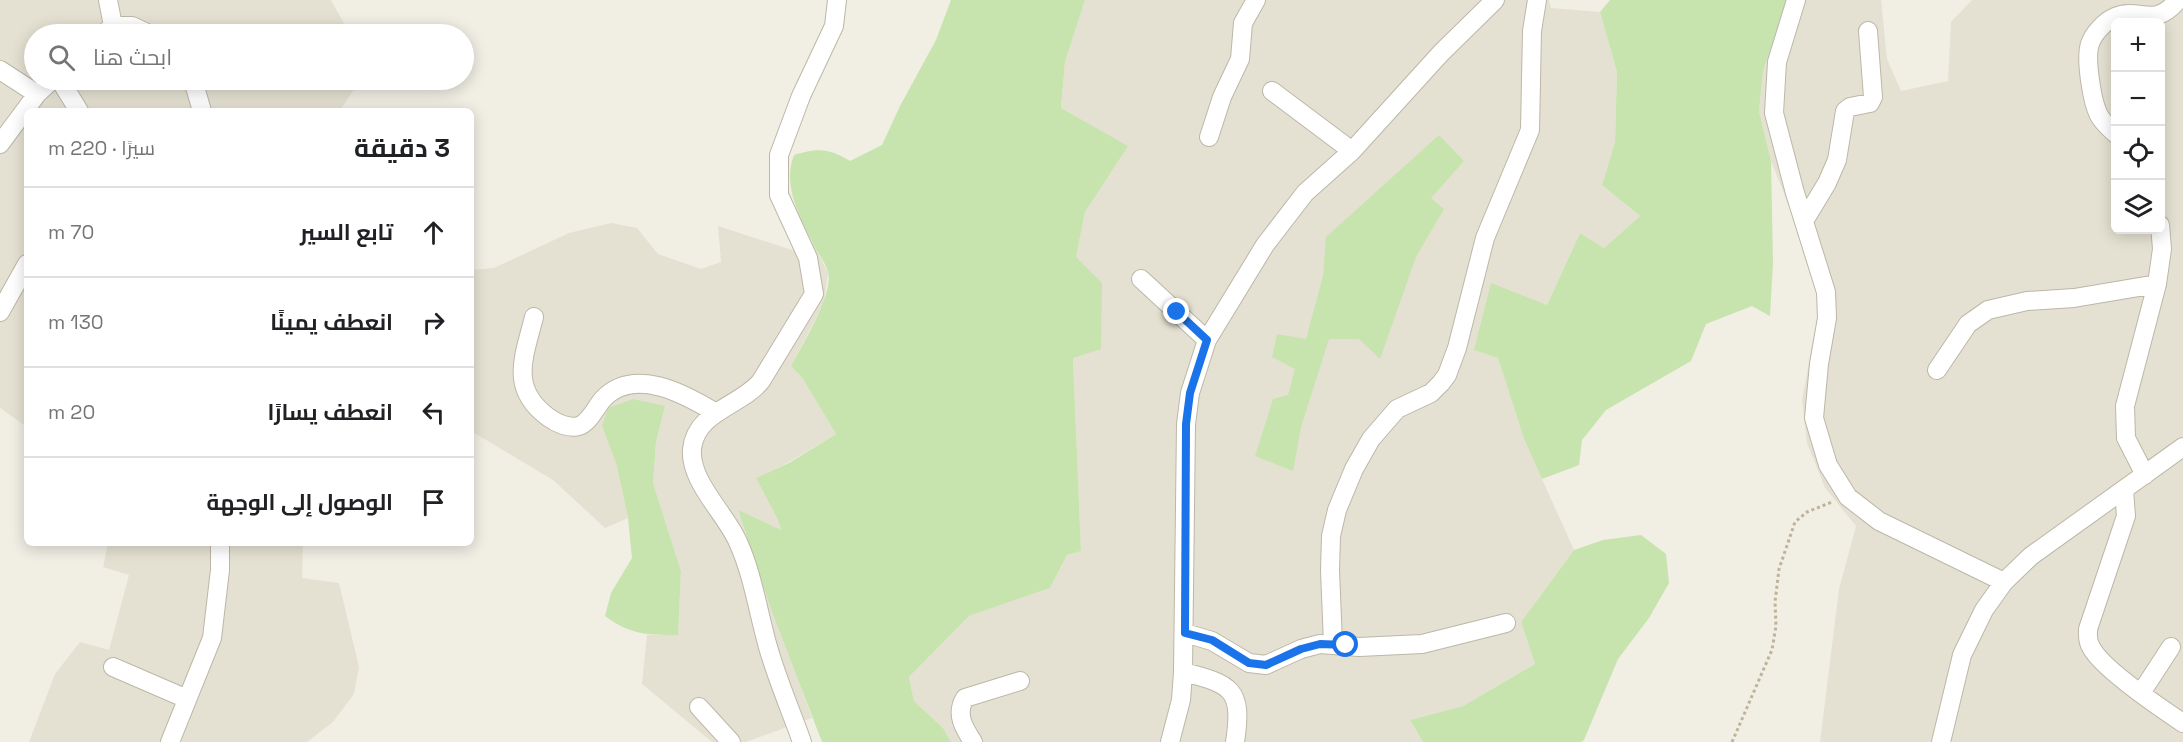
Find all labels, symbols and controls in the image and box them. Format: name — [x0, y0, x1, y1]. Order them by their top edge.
map controls — [2111, 18, 2165, 234]
button: + — [2111, 18, 2165, 72]
search box — [24, 24, 474, 90]
icon: search — [45, 41, 78, 74]
text: ابحث هنا — [93, 43, 172, 71]
button: − — [2111, 72, 2165, 126]
button: locate — [2111, 126, 2165, 180]
text: 3 دقيقة — [354, 131, 450, 165]
text: سيرًا · 220 m — [48, 135, 155, 161]
button: layers — [2111, 180, 2165, 234]
icon: ahead — [417, 216, 450, 249]
text: تابع السير — [300, 218, 393, 246]
text: 70 m — [48, 219, 94, 245]
route end — [1163, 298, 1189, 324]
icon: right — [417, 306, 450, 339]
text: انعطف يمينًا — [270, 308, 393, 336]
text: 130 m — [48, 309, 104, 335]
icon: left — [417, 396, 450, 429]
text: انعطف يسارًا — [267, 398, 393, 426]
text: 20 m — [48, 399, 95, 425]
icon: arrive — [417, 486, 450, 519]
text: الوصول إلى الوجهة — [207, 488, 393, 516]
route start — [1332, 631, 1358, 657]

